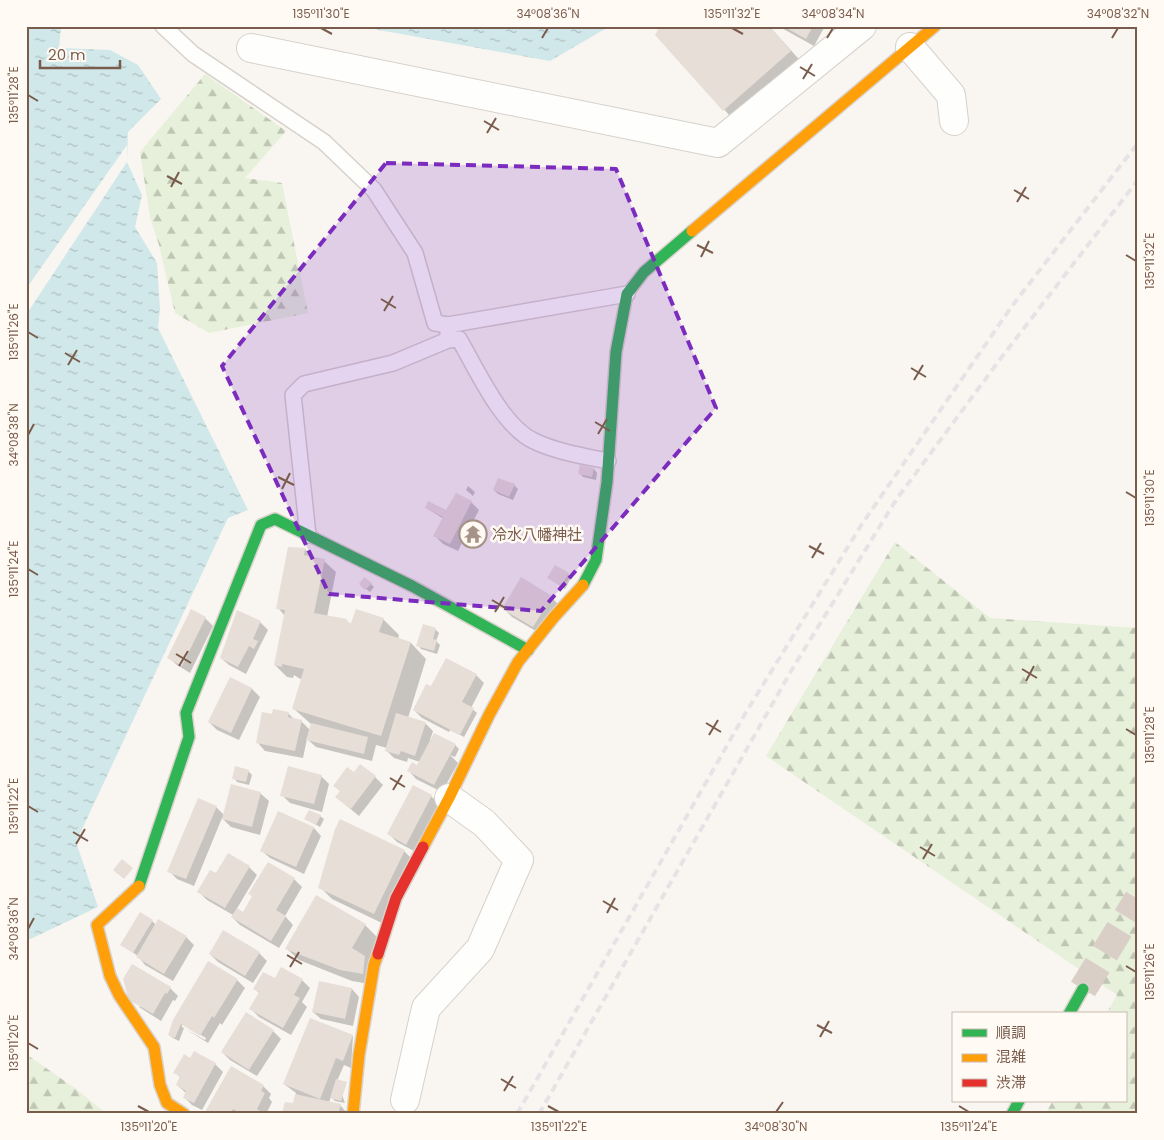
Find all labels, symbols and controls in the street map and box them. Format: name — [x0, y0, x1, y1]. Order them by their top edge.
text: 135°11'30"E — [292, 5, 350, 22]
text: 34°08'36"N — [516, 5, 580, 22]
text: 135°11'32"E — [704, 5, 760, 22]
text: 34°08'34"N — [801, 5, 865, 22]
text: 34°08'32"N — [1087, 5, 1149, 22]
scale bar — [40, 38, 120, 70]
text: 20 m — [48, 44, 86, 65]
text: 135°11'28"E — [5, 66, 22, 124]
text: 135°11'32"E — [1141, 233, 1158, 289]
text: 135°11'26"E — [5, 303, 22, 361]
text: 34°08'38"N — [5, 403, 22, 467]
text: 135°11'30"E — [1141, 469, 1158, 527]
temple icon: 冷水八幡神社 — [458, 519, 488, 549]
place label: 冷水八幡神社 — [492, 524, 582, 545]
text: 135°11'24"E — [5, 540, 22, 598]
text: 135°11'28"E — [1141, 706, 1158, 764]
text: 135°11'22"E — [5, 778, 22, 834]
text: 34°08'36"N — [5, 897, 22, 961]
text: 135°11'26"E — [1141, 943, 1158, 1001]
legend — [952, 1012, 1126, 1102]
text: 135°11'20"E — [5, 1014, 22, 1072]
text: 順調 — [996, 1022, 1026, 1043]
text: 混雑 — [996, 1046, 1026, 1067]
text: 渋滞 — [996, 1072, 1026, 1093]
text: 135°11'20"E — [120, 1118, 178, 1135]
text: 135°11'22"E — [531, 1118, 587, 1135]
text: 34°08'30"N — [744, 1118, 808, 1135]
text: 135°11'24"E — [940, 1118, 998, 1135]

